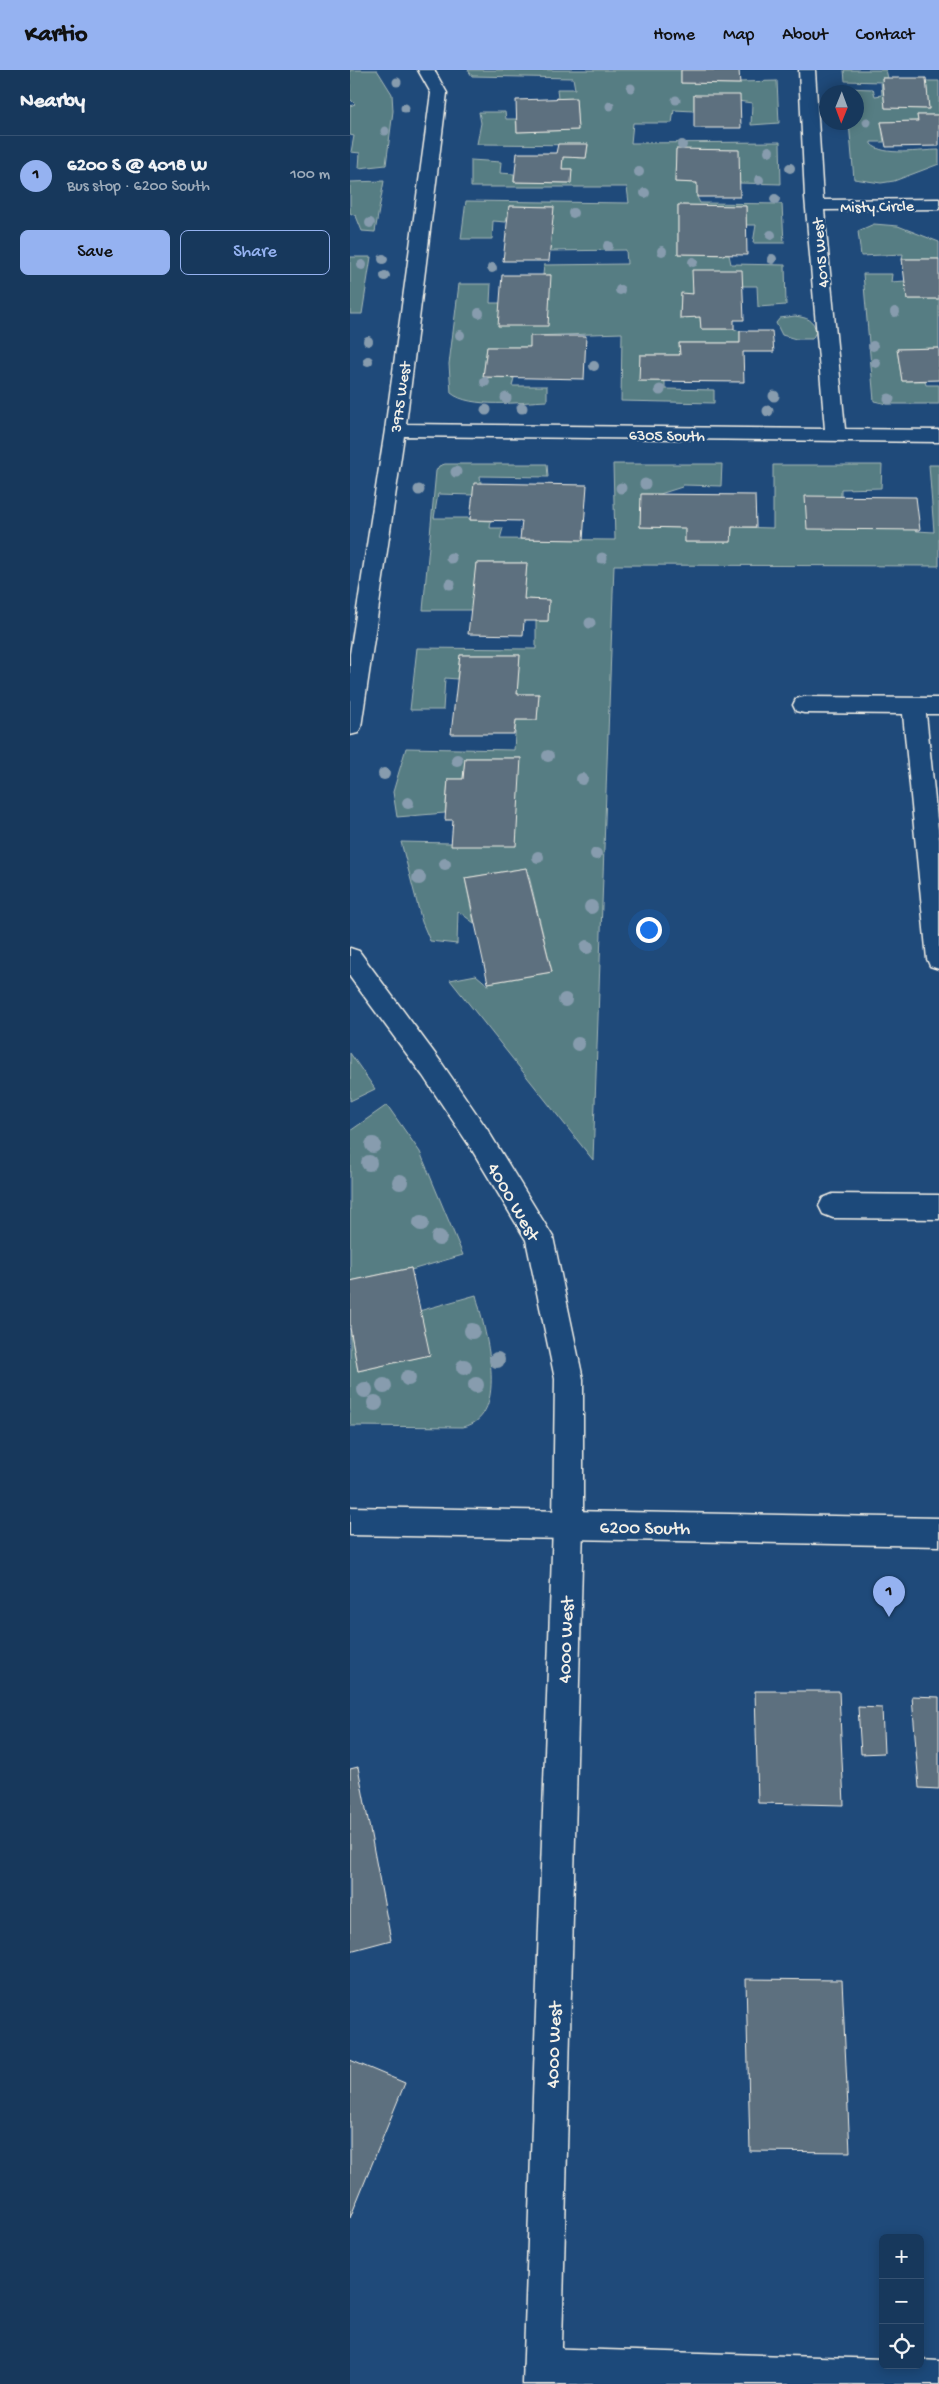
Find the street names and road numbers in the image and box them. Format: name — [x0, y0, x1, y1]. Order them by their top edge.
street label: Misty Circle — [840, 198, 915, 219]
street label: 4015 West — [810, 216, 835, 288]
street label: 3975 West — [388, 359, 417, 435]
street label: 6305 South — [629, 427, 706, 448]
street label: 4000 West — [480, 1160, 545, 1248]
street label: 6200 South — [599, 1517, 690, 1542]
street label: 4000 West — [554, 1594, 581, 1684]
street label: 4000 West — [542, 1999, 569, 2089]

